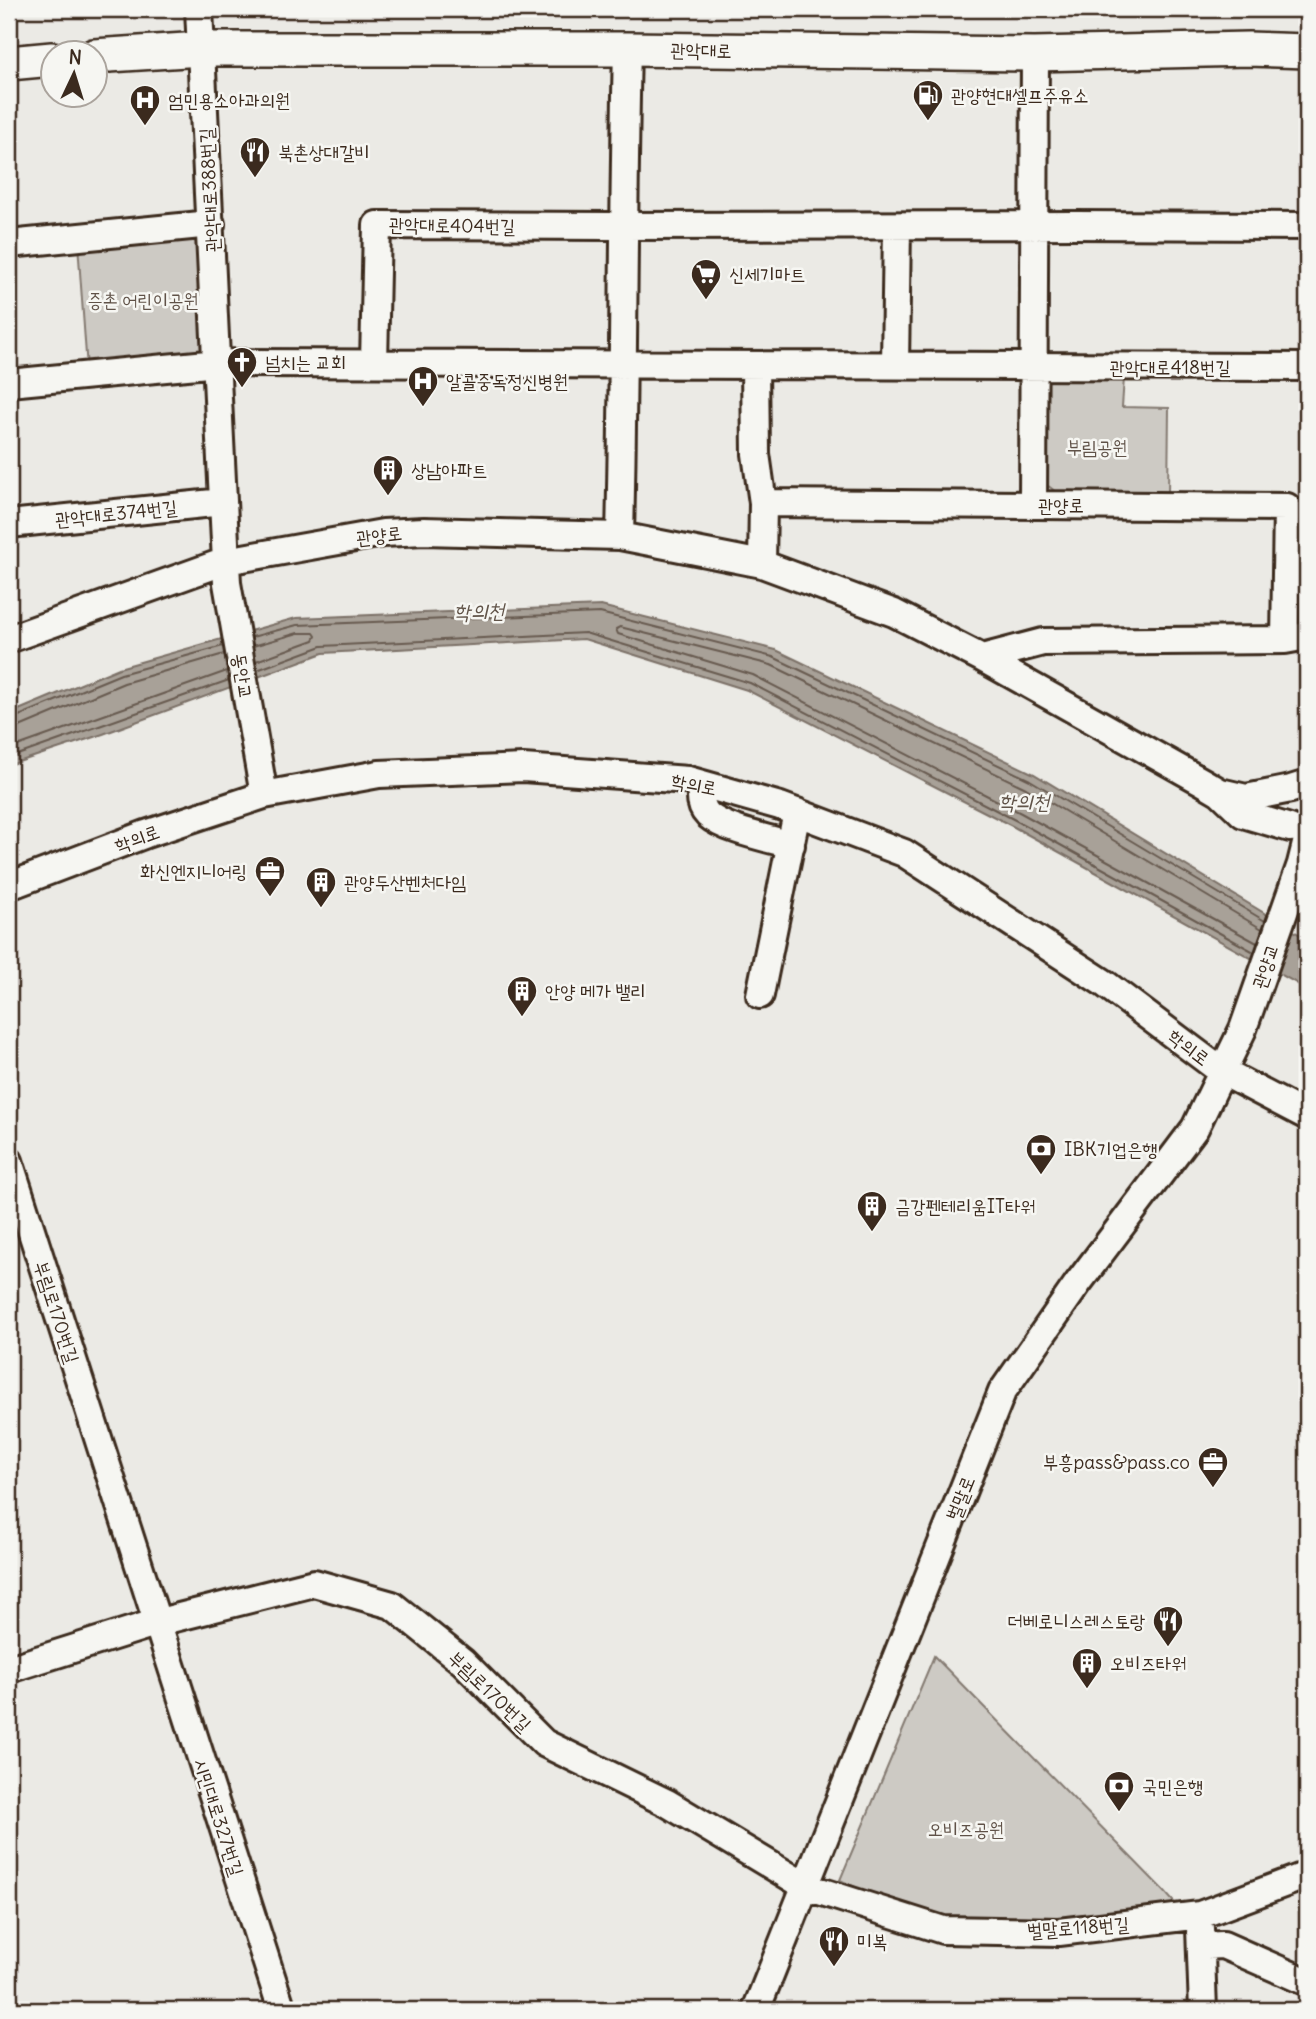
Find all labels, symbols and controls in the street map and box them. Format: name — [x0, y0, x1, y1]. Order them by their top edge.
street label: 관악대로 — [670, 37, 732, 63]
north arrow — [38, 38, 108, 108]
text: N — [68, 45, 83, 69]
fuel station icon: 관양현대셀프주유소 — [911, 78, 945, 122]
hospital icon: 엄민용소아과의원 — [128, 83, 162, 127]
place label: 관양현대셀프주유소 — [951, 83, 1089, 107]
place label: 엄민용소아과의원 — [168, 88, 290, 112]
street label: 관악대로388번길 — [194, 127, 224, 253]
restaurant icon: 북촌상대갈비 — [238, 135, 272, 179]
place label: 북촌상대갈비 — [278, 140, 370, 164]
street label: 관악대로404번길 — [389, 212, 515, 238]
supermarket icon: 신세기마트 — [689, 257, 723, 301]
place label: 신세기마트 — [729, 262, 805, 286]
park label: 증촌 어린이공원 — [87, 288, 199, 312]
church icon: 넘치는 교회 — [225, 345, 259, 389]
place label: 넘치는 교회 — [265, 350, 346, 374]
street label: 관악대로418번길 — [1109, 355, 1231, 379]
hospital icon: 알콜중독정신병원 — [406, 364, 440, 408]
place label: 알콜중독정신병원 — [446, 369, 568, 393]
park label: 부림공원 — [1066, 435, 1128, 459]
building icon: 상남아파트 — [371, 453, 405, 497]
place label: 상남아파트 — [411, 458, 487, 482]
street label: 관양로 — [1038, 493, 1084, 517]
street label: 관악대로374번길 — [54, 495, 178, 531]
street label: 관양로 — [355, 520, 403, 550]
water label: 학의천 — [453, 597, 507, 625]
street label: 동안교 — [228, 651, 258, 701]
street label: 학의로 — [669, 768, 719, 800]
water label: 학의천 — [999, 788, 1051, 815]
street label: 학의로 — [111, 819, 163, 857]
office icon: 화신엔지니어링 — [253, 854, 287, 898]
place label: 화신엔지니어링 — [140, 859, 247, 883]
building icon: 관양두산벤처다임 — [304, 865, 338, 909]
place label: 관양두산벤처다임 — [344, 870, 466, 894]
street label: 관양교 — [1246, 940, 1284, 992]
building icon: 안양 메가 밸리 — [505, 974, 539, 1018]
place label: 안양 메가 밸리 — [545, 979, 646, 1003]
street label: 학의로 — [1163, 1024, 1215, 1070]
bank icon: IBK기업은행 — [1024, 1132, 1058, 1176]
place label: IBK기업은행 — [1064, 1137, 1158, 1161]
building icon: 금강펜테리움IT타워 — [855, 1189, 889, 1233]
place label: 금강펜테리움IT타워 — [895, 1194, 1036, 1218]
street label: 부림로170번길 — [29, 1258, 85, 1366]
office icon: 부흥pass&pass.co — [1196, 1445, 1230, 1489]
place label: 부흥pass&pass.co — [1043, 1450, 1190, 1474]
street label: 벌말로 — [940, 1472, 980, 1524]
restaurant icon: 더베로니스레스토랑 — [1151, 1604, 1185, 1648]
place label: 더베로니스레스토랑 — [1007, 1609, 1146, 1633]
street label: 부림로170번길 — [444, 1646, 536, 1736]
building icon: 오비즈타워 — [1070, 1646, 1104, 1690]
place label: 오비즈타워 — [1110, 1651, 1186, 1675]
street label: 시민대로327번길 — [189, 1755, 249, 1879]
bank icon: 국민은행 — [1102, 1769, 1136, 1813]
place label: 국민은행 — [1142, 1774, 1203, 1798]
park label: 오비즈공원 — [928, 1817, 1004, 1841]
street label: 벌말로118번길 — [1026, 1911, 1130, 1943]
restaurant icon: 미복 — [817, 1924, 851, 1968]
place label: 미복 — [857, 1929, 888, 1953]

